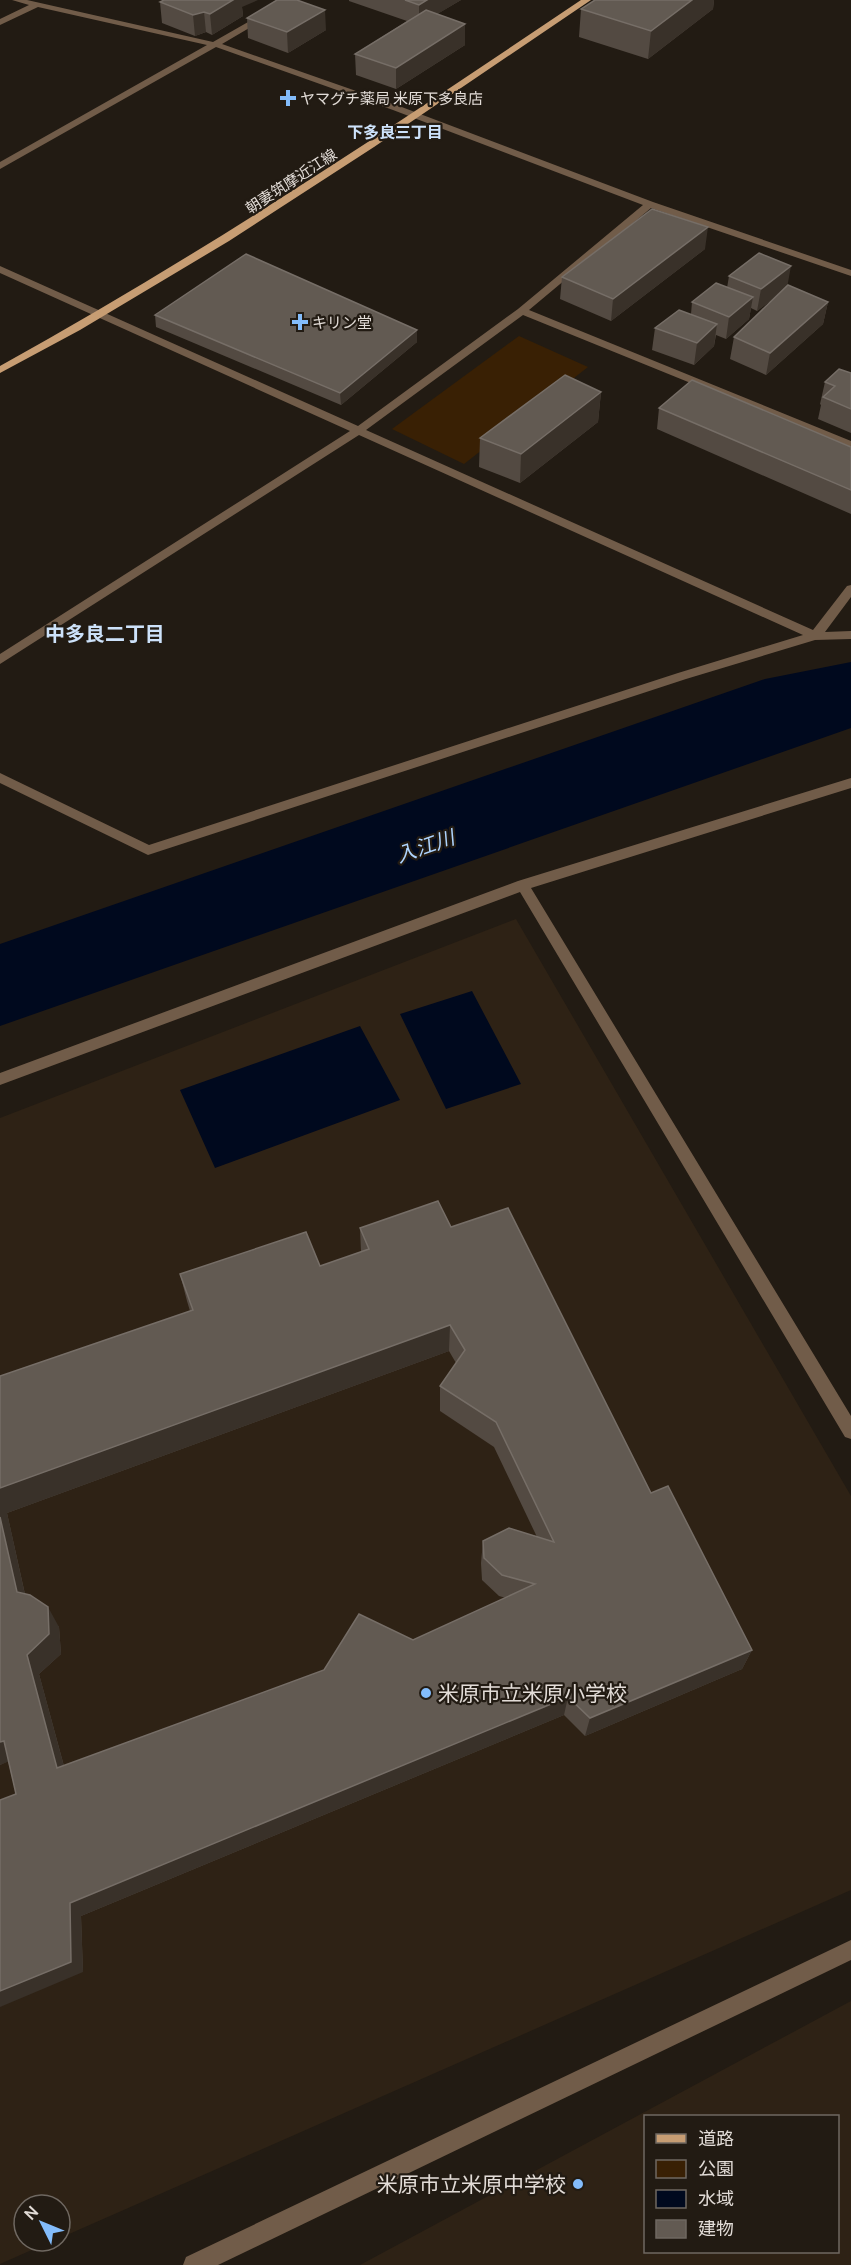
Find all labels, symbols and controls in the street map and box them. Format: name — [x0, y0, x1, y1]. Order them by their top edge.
place label: ヤマグチ薬局 米原下多良店 — [300, 88, 483, 109]
marker: ヤマグチ薬局 米原下多良店 — [281, 91, 295, 105]
district label: 下多良三丁目 — [347, 121, 443, 143]
street label: 朝妻筑摩近江線 — [241, 144, 341, 218]
place label: キリン堂 — [312, 312, 372, 333]
marker: キリン堂 — [293, 315, 307, 329]
district label: 中多良二丁目 — [45, 620, 165, 647]
water label: 入江川 — [392, 823, 460, 869]
place label: 米原市立米原小学校 — [438, 1679, 627, 1707]
marker: 米原市立米原小学校 — [419, 1686, 433, 1700]
legend — [644, 2115, 839, 2253]
text: 道路 — [698, 2126, 734, 2150]
text: 公園 — [698, 2156, 734, 2180]
place label: 米原市立米原中学校 — [377, 2170, 566, 2198]
marker: 米原市立米原中学校 — [571, 2177, 585, 2191]
text: 水域 — [698, 2186, 734, 2210]
north arrow — [12, 2193, 72, 2253]
text: N — [19, 2201, 43, 2224]
text: 建物 — [698, 2216, 734, 2240]

